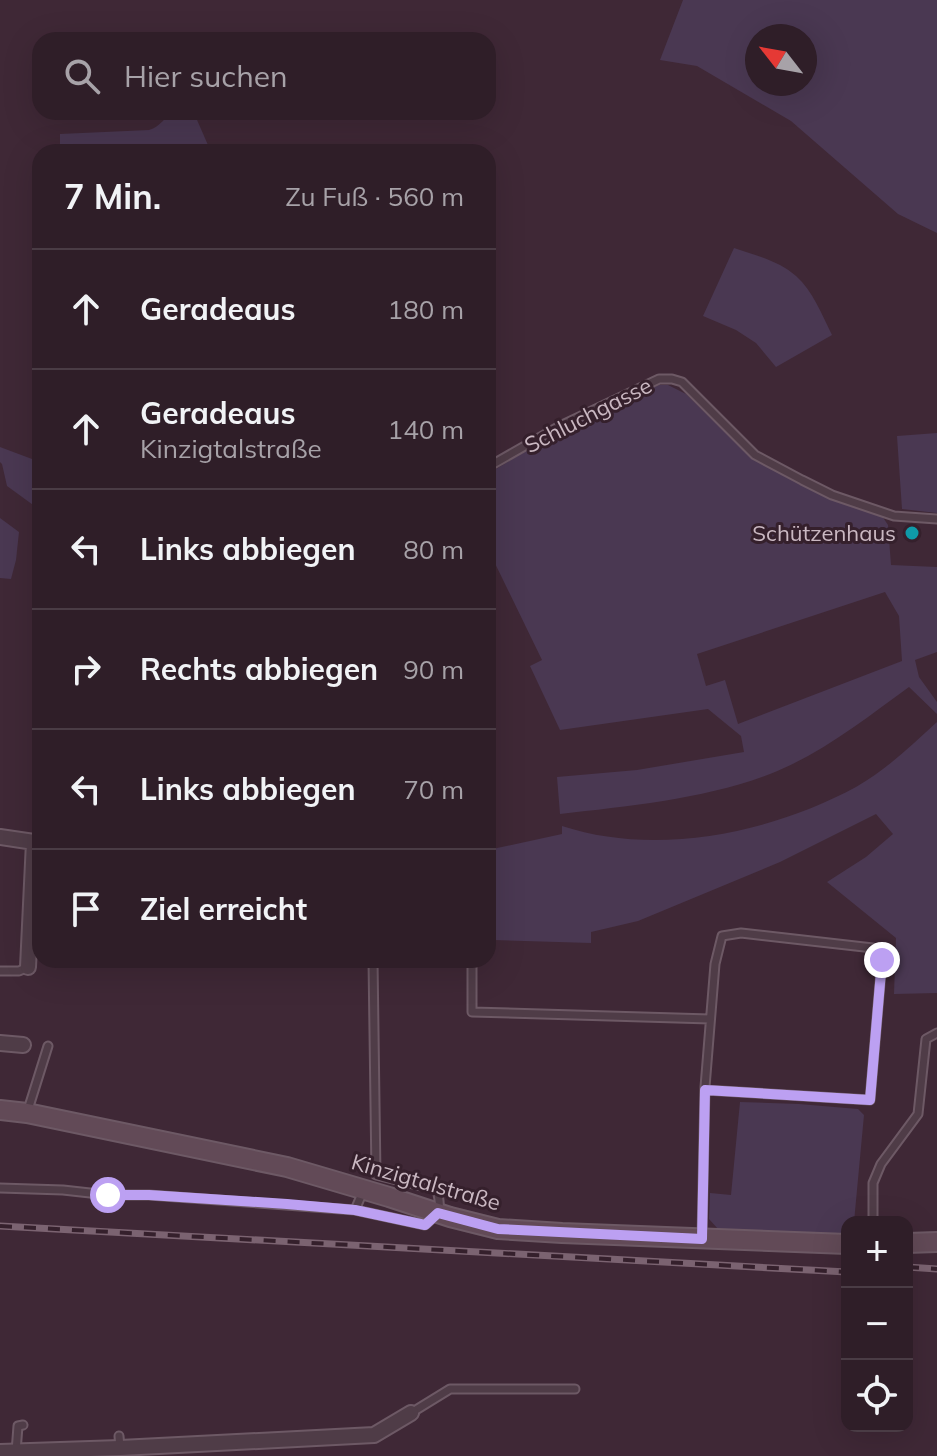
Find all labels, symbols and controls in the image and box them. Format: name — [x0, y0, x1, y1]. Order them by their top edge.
north arrow — [745, 24, 817, 96]
search box — [32, 32, 496, 120]
icon: search — [60, 54, 104, 98]
text: Hier suchen — [124, 57, 288, 95]
text: 7 Min. — [64, 175, 161, 218]
text: Zu Fuß · 560 m — [285, 180, 464, 213]
icon: ahead — [64, 287, 108, 331]
text: Geradeaus — [140, 290, 295, 328]
text: 180 m — [388, 293, 464, 326]
street label: Schluchgasse — [520, 371, 656, 459]
text: Geradeaus — [140, 394, 295, 432]
icon: ahead — [64, 407, 108, 451]
text: 140 m — [388, 413, 464, 446]
text: Kinzigtalstraße — [140, 432, 322, 465]
place label: Schützenhaus — [752, 519, 896, 547]
marker: Schützenhaus — [903, 524, 921, 542]
icon: left — [64, 527, 108, 571]
text: Links abbiegen — [140, 530, 356, 568]
text: 80 m — [403, 533, 464, 566]
icon: right — [64, 647, 108, 691]
text: Rechts abbiegen — [140, 650, 378, 688]
text: 90 m — [403, 653, 464, 686]
icon: left — [64, 767, 108, 811]
text: Links abbiegen — [140, 770, 356, 808]
text: 70 m — [403, 773, 464, 806]
icon: arrive — [64, 887, 108, 931]
text: Ziel erreicht — [140, 890, 307, 928]
route end — [864, 942, 900, 978]
street label: Kinzigtalstraße — [348, 1147, 504, 1217]
route start — [90, 1177, 126, 1213]
map controls — [841, 1216, 913, 1432]
button: + — [841, 1216, 913, 1288]
button: − — [841, 1288, 913, 1360]
button: locate — [841, 1360, 913, 1432]

